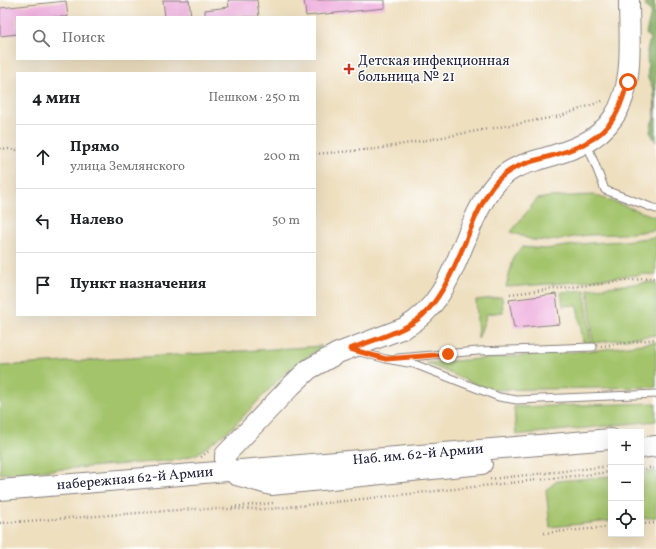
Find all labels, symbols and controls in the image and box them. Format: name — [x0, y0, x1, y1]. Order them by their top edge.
search box — [16, 16, 316, 60]
icon: search — [30, 27, 52, 49]
text: Поиск — [62, 28, 105, 49]
place label: Детская инфекционная больница № 21 — [358, 52, 509, 87]
marker: Детская инфекционная больница № 21 — [343, 63, 355, 75]
route start — [619, 73, 637, 91]
text: 4 мин — [32, 87, 80, 110]
text: Пешком · 250 m — [208, 89, 300, 107]
text: Прямо — [70, 137, 119, 158]
icon: ahead — [32, 146, 54, 168]
text: 200 m — [263, 148, 300, 166]
text: улица Землянского — [70, 158, 185, 176]
icon: left — [32, 210, 54, 232]
text: Налево — [70, 210, 124, 231]
text: 50 m — [272, 212, 300, 230]
icon: arrive — [32, 274, 54, 296]
text: Пункт назначения — [70, 274, 206, 295]
route end — [439, 345, 457, 363]
map controls — [608, 429, 644, 537]
button: + — [608, 429, 644, 465]
street label: Наб. им. 62-й Армии — [352, 440, 485, 470]
street label: набережная 62-й Армии — [56, 463, 215, 495]
button: − — [608, 465, 644, 501]
button: locate — [608, 501, 644, 537]

